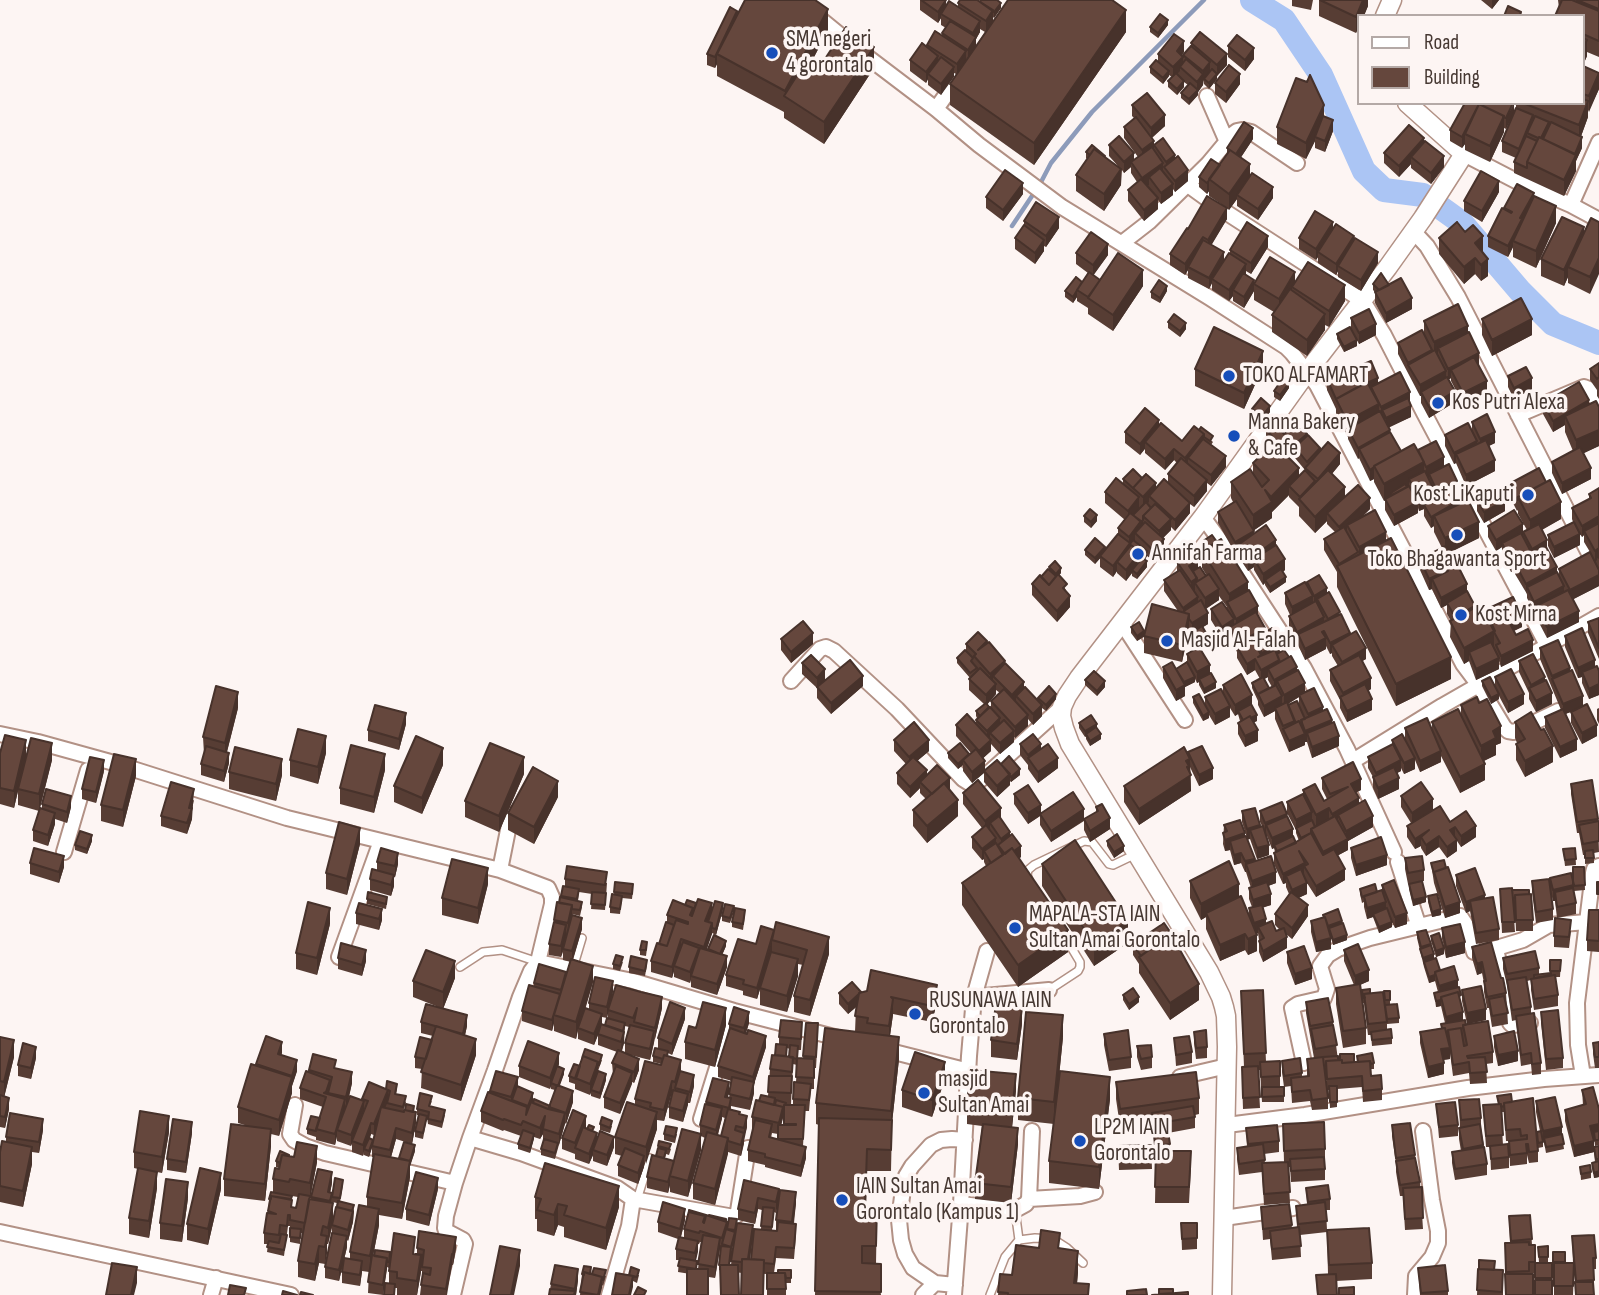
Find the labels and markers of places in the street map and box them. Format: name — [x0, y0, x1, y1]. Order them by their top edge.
place label: SMA negeri 4 gorontalo — [786, 26, 873, 80]
marker: SMA negeri 4 gorontalo — [764, 45, 780, 61]
place label: TOKO ALFAMART — [1243, 362, 1368, 390]
marker: TOKO ALFAMART — [1221, 368, 1237, 384]
place label: Kos Putri Alexa — [1452, 389, 1565, 417]
marker: Kos Putri Alexa — [1430, 395, 1446, 411]
place label: Manna Bakery & Cafe — [1248, 409, 1355, 463]
marker: Manna Bakery & Cafe — [1226, 428, 1242, 444]
place label: Kost LiKaputi — [1413, 481, 1514, 509]
marker: Kost LiKaputi — [1520, 487, 1536, 503]
marker: Toko Bhagawanta Sport — [1449, 527, 1465, 543]
place label: Annifah Farma — [1152, 540, 1262, 568]
marker: Annifah Farma — [1130, 546, 1146, 562]
place label: Toko Bhagawanta Sport — [1367, 546, 1547, 574]
place label: Kost Mirna — [1475, 601, 1557, 629]
marker: Kost Mirna — [1453, 607, 1469, 623]
place label: Masjid Al-Falah — [1181, 627, 1296, 655]
marker: Masjid Al-Falah — [1159, 633, 1175, 649]
place label: MAPALA-STA IAIN Sultan Amai Gorontalo — [1029, 901, 1200, 955]
marker: MAPALA-STA IAIN Sultan Amai Gorontalo — [1007, 920, 1023, 936]
place label: RUSUNAWA IAIN Gorontalo — [929, 987, 1052, 1041]
marker: RUSUNAWA IAIN Gorontalo — [907, 1006, 923, 1022]
place label: masjid Sultan Amai — [938, 1066, 1029, 1120]
marker: masjid Sultan Amai — [916, 1085, 932, 1101]
place label: LP2M IAIN Gorontalo — [1094, 1114, 1170, 1168]
marker: LP2M IAIN Gorontalo — [1072, 1133, 1088, 1149]
place label: IAIN Sultan Amai Gorontalo (Kampus 1) — [856, 1173, 1019, 1227]
marker: IAIN Sultan Amai Gorontalo (Kampus 1) — [834, 1192, 850, 1208]

